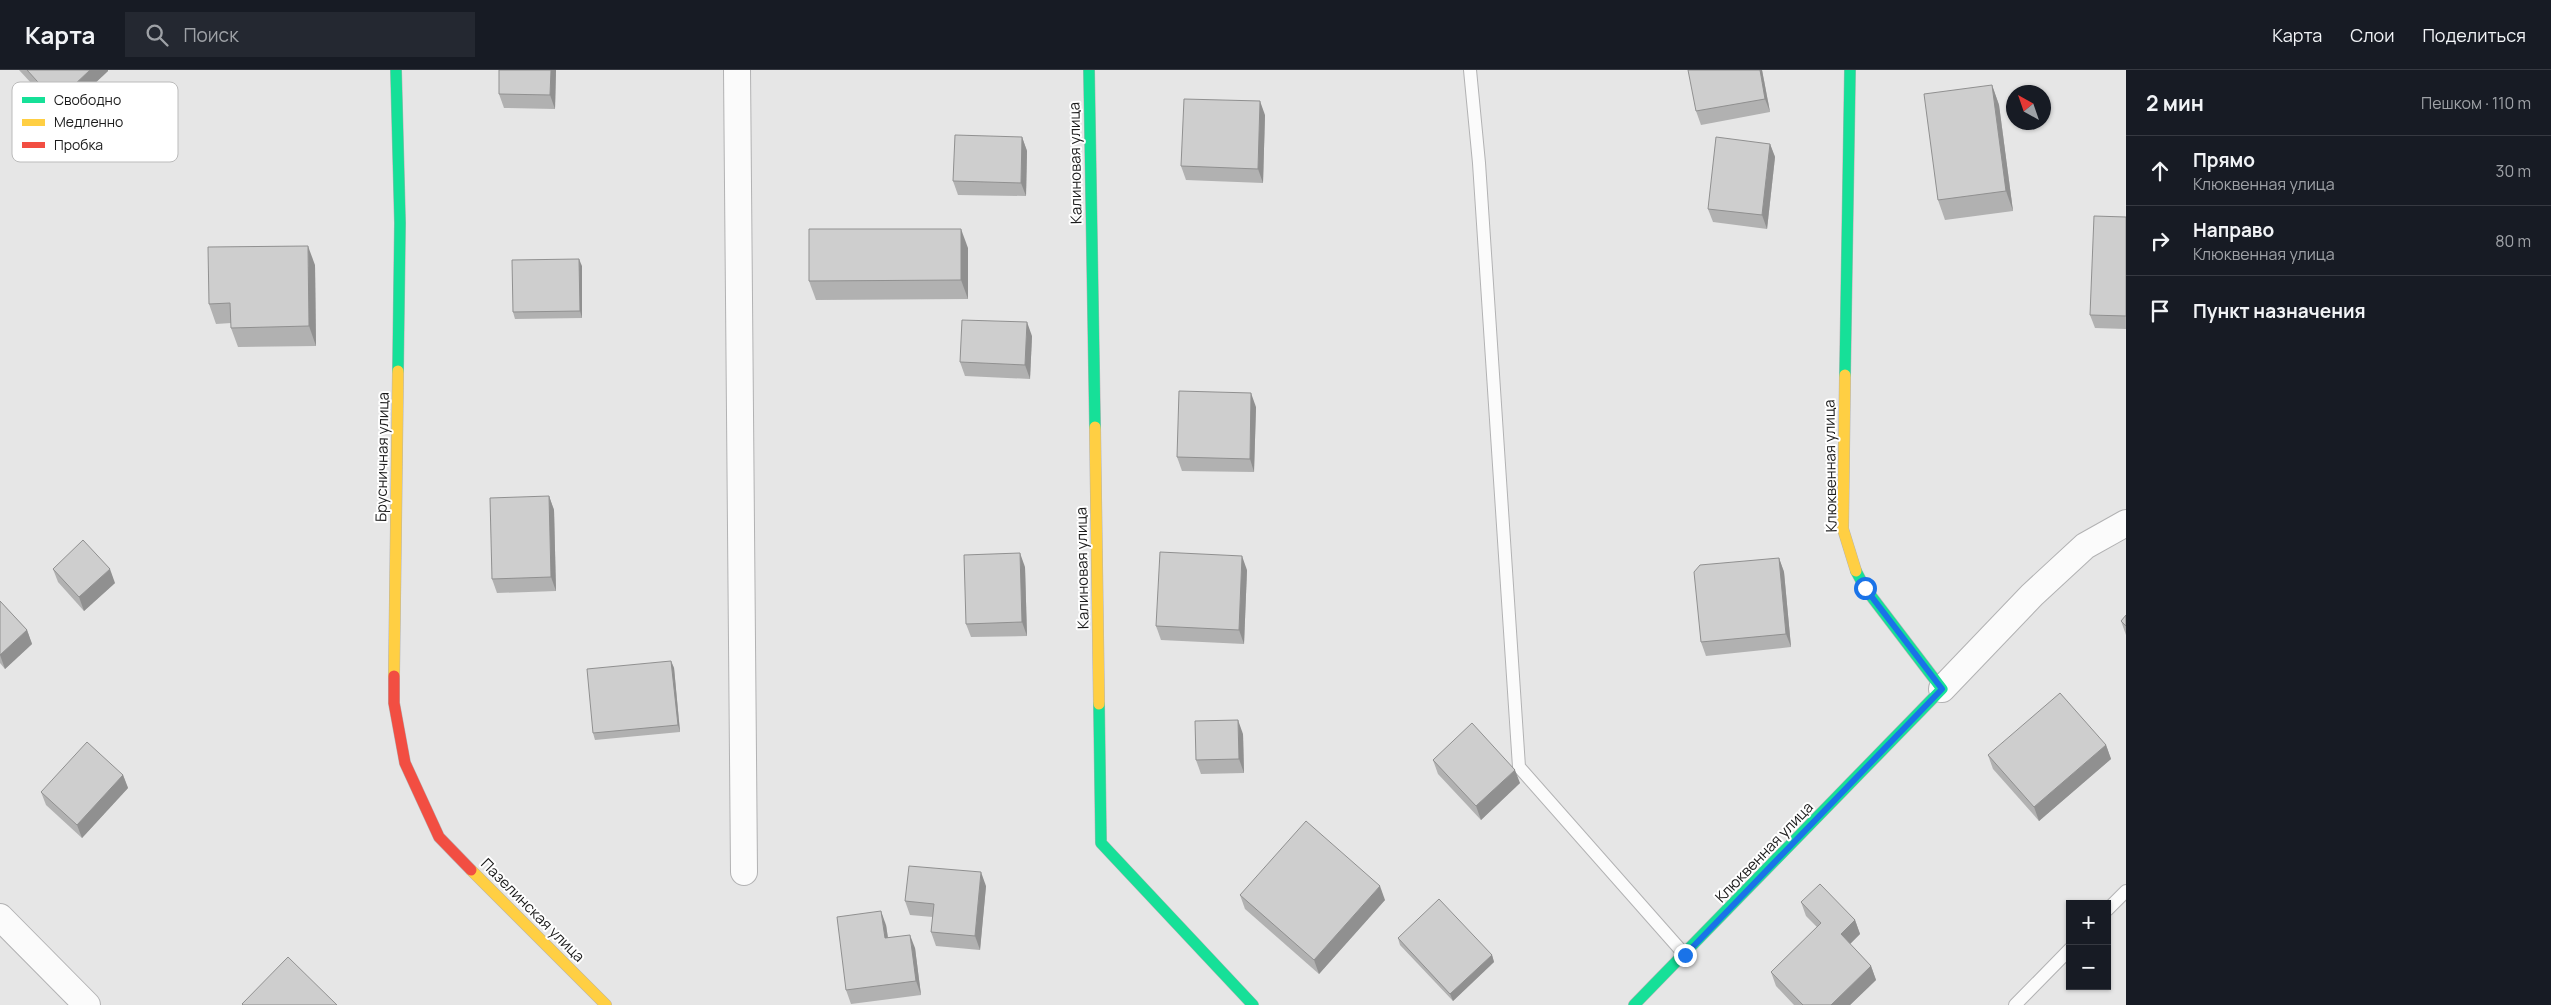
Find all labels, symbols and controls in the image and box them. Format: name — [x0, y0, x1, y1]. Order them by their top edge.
search box — [125, 12, 475, 57]
text: Карта — [25, 18, 95, 51]
icon: search — [143, 21, 171, 49]
text: Поиск — [183, 22, 239, 48]
text: Карта — [2272, 23, 2322, 47]
text: Слои — [2350, 23, 2394, 47]
text: Поделиться — [2422, 23, 2526, 47]
legend — [12, 82, 178, 162]
north arrow — [2006, 85, 2051, 130]
text: 2 мин — [2146, 89, 2204, 117]
text: Свободно — [54, 90, 121, 109]
text: Пешком · 110 m — [2421, 92, 2531, 114]
street label: Калиновая улица — [1063, 102, 1087, 224]
text: Медленно — [54, 112, 123, 131]
text: Пробка — [54, 135, 103, 154]
text: Прямо — [2193, 147, 2255, 173]
icon: ahead — [2146, 157, 2174, 185]
text: 30 m — [2496, 160, 2531, 182]
text: Клюквенная улица — [2193, 173, 2335, 195]
text: Направо — [2193, 217, 2274, 243]
icon: right — [2146, 227, 2174, 255]
text: 80 m — [2495, 230, 2531, 252]
text: Клюквенная улица — [2193, 243, 2335, 265]
icon: arrive — [2146, 297, 2174, 325]
text: Пункт назначения — [2193, 298, 2366, 324]
street label: Брусничная улица — [370, 392, 394, 522]
street label: Клюквенная улица — [1818, 399, 1842, 533]
street label: Калиновая улица — [1070, 507, 1094, 629]
route start — [1854, 577, 1877, 600]
street label: Клюквенная улица — [1710, 797, 1818, 907]
street label: Пазелинская улица — [476, 853, 590, 967]
map controls — [2066, 900, 2111, 990]
button: + — [2066, 900, 2111, 945]
route end — [1674, 944, 1697, 967]
button: − — [2066, 945, 2111, 990]

